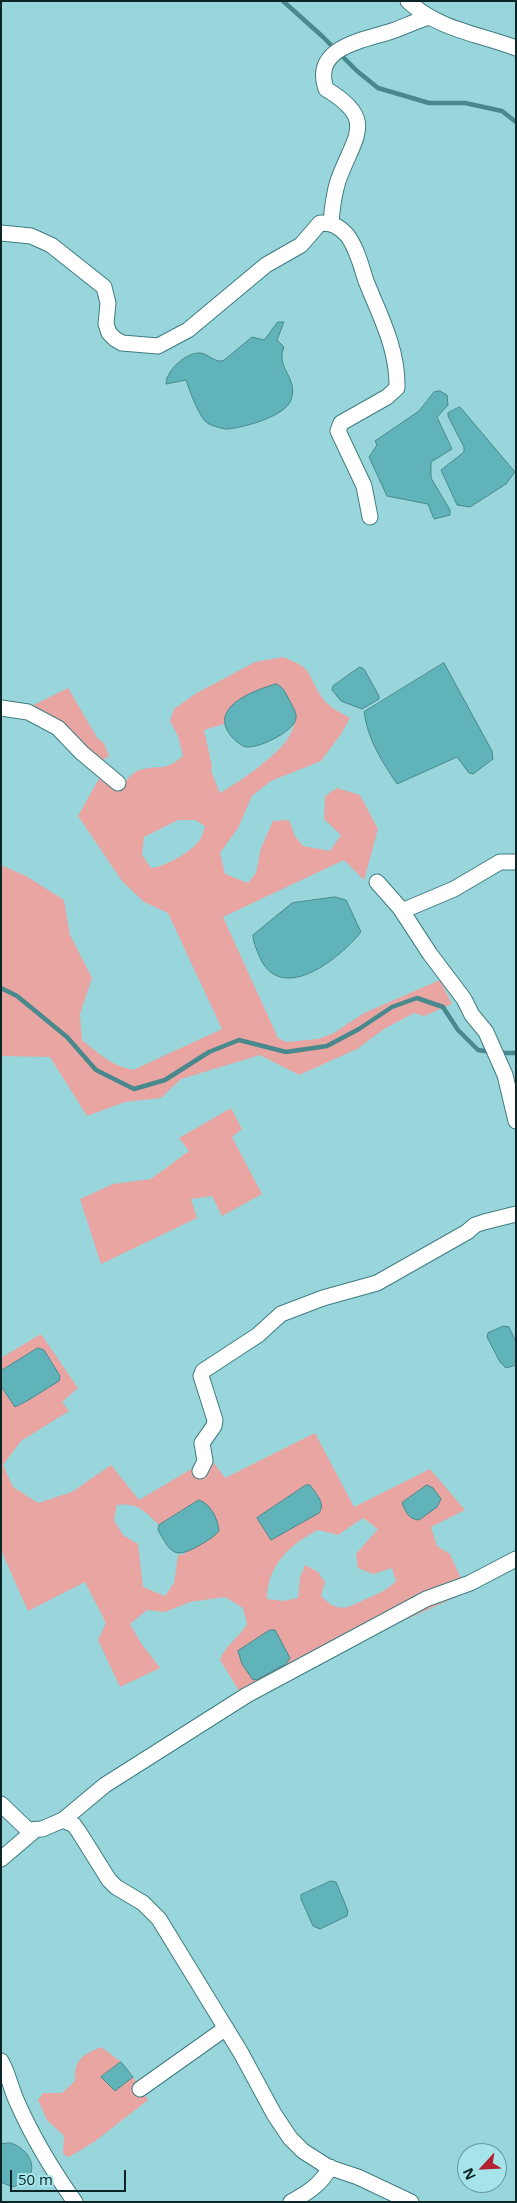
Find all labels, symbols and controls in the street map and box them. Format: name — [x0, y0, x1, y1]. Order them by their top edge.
north arrow — [457, 2143, 507, 2193]
scale bar — [12, 2160, 129, 2192]
text: N — [458, 2165, 480, 2183]
text: 50 m — [18, 2169, 53, 2189]

